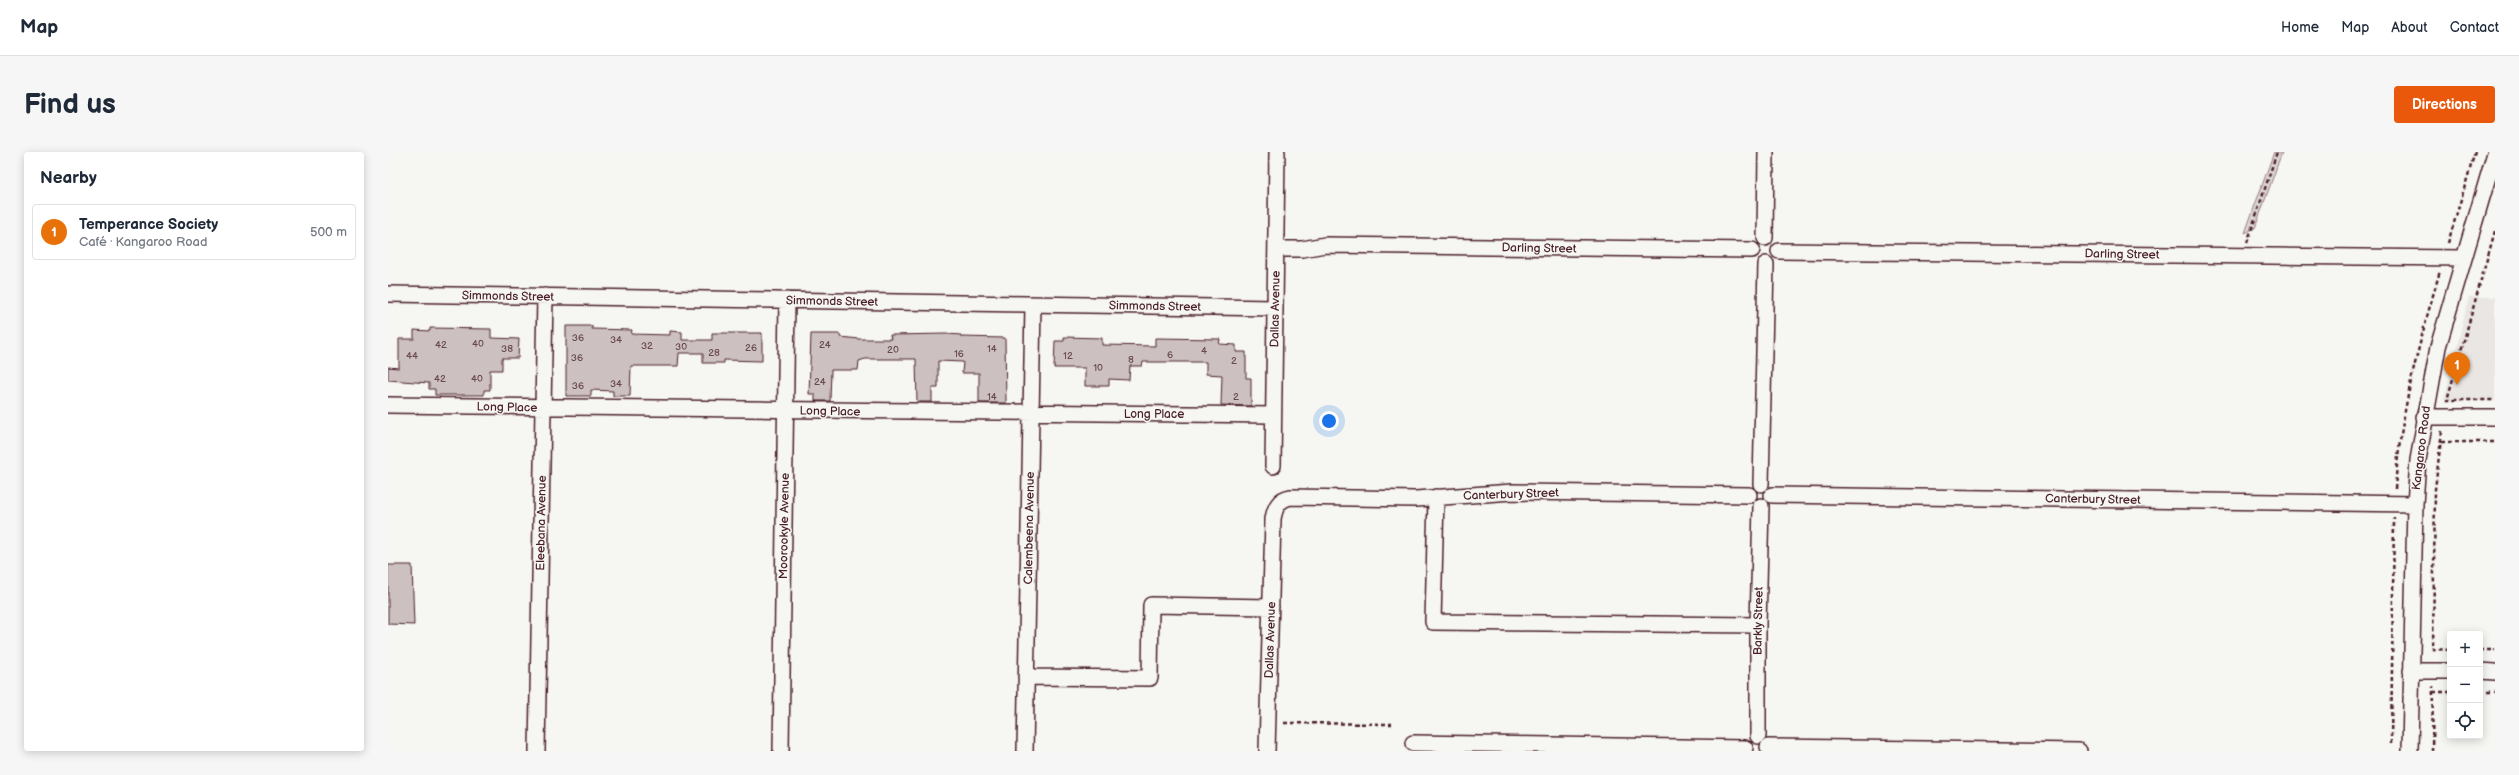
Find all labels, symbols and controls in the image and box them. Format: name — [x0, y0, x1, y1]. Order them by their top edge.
text: Map — [20, 16, 58, 39]
text: Home — [2281, 19, 2319, 36]
text: Map — [2341, 19, 2369, 36]
text: About — [2391, 19, 2428, 36]
text: Contact — [2450, 19, 2499, 36]
button: Directions — [2394, 86, 2495, 123]
text: Find us — [24, 88, 116, 121]
text: Nearby — [40, 168, 97, 188]
text: Temperance Society — [79, 215, 218, 234]
text: 1 — [51, 224, 57, 240]
text: 500 m — [310, 224, 347, 240]
text: Café · Kangaroo Road — [79, 234, 207, 250]
street label: Darling Street — [1501, 240, 1577, 257]
street label: Darling Street — [2084, 246, 2160, 263]
street label: Dallas Avenue — [1267, 270, 1284, 348]
street label: Simmonds Street — [462, 288, 555, 305]
street label: Simmonds Street — [786, 293, 879, 310]
street label: Simmonds Street — [1109, 298, 1202, 315]
house number: 36 — [572, 332, 584, 344]
house number: 34 — [610, 334, 622, 346]
house number: 40 — [472, 338, 484, 350]
house number: 42 — [435, 339, 447, 351]
house number: 24 — [819, 339, 831, 351]
house number: 32 — [641, 340, 653, 352]
house number: 30 — [675, 341, 687, 353]
house number: 26 — [745, 342, 757, 354]
house number: 38 — [501, 343, 513, 355]
house number: 14 — [987, 343, 997, 355]
house number: 20 — [887, 344, 899, 356]
house number: 4 — [1201, 345, 1207, 357]
house number: 28 — [708, 347, 720, 359]
house number: 16 — [954, 348, 964, 360]
house number: 6 — [1167, 349, 1173, 361]
house number: 44 — [406, 350, 418, 362]
house number: 12 — [1063, 350, 1073, 362]
house number: 36 — [571, 352, 583, 364]
pin: 1 — [2444, 352, 2470, 385]
house number: 8 — [1128, 354, 1134, 366]
house number: 2 — [1231, 355, 1237, 367]
house number: 10 — [1093, 362, 1103, 374]
house number: 42 — [434, 373, 446, 385]
house number: 40 — [471, 373, 483, 385]
house number: 24 — [814, 376, 826, 388]
house number: 34 — [610, 378, 622, 390]
house number: 36 — [572, 380, 584, 392]
house number: 14 — [987, 391, 997, 403]
house number: 2 — [1233, 391, 1239, 403]
street label: Long Place — [476, 399, 537, 416]
street label: Long Place — [799, 403, 860, 420]
street label: Kangaroo Road — [2409, 405, 2434, 491]
street label: Long Place — [1124, 407, 1184, 422]
your location — [1319, 411, 1339, 431]
street label: Calembeena Avenue — [1021, 471, 1038, 585]
street label: Moorookyle Avenue — [776, 473, 793, 579]
street label: Eleebana Avenue — [533, 475, 550, 571]
street label: Canterbury Street — [1463, 485, 1559, 504]
street label: Canterbury Street — [2045, 491, 2141, 508]
street label: Barkly Street — [1750, 586, 1767, 655]
street label: Dallas Avenue — [1262, 601, 1279, 679]
map controls — [2447, 631, 2483, 739]
button: + — [2447, 631, 2483, 667]
button: − — [2447, 667, 2483, 703]
button: locate — [2447, 703, 2483, 739]

